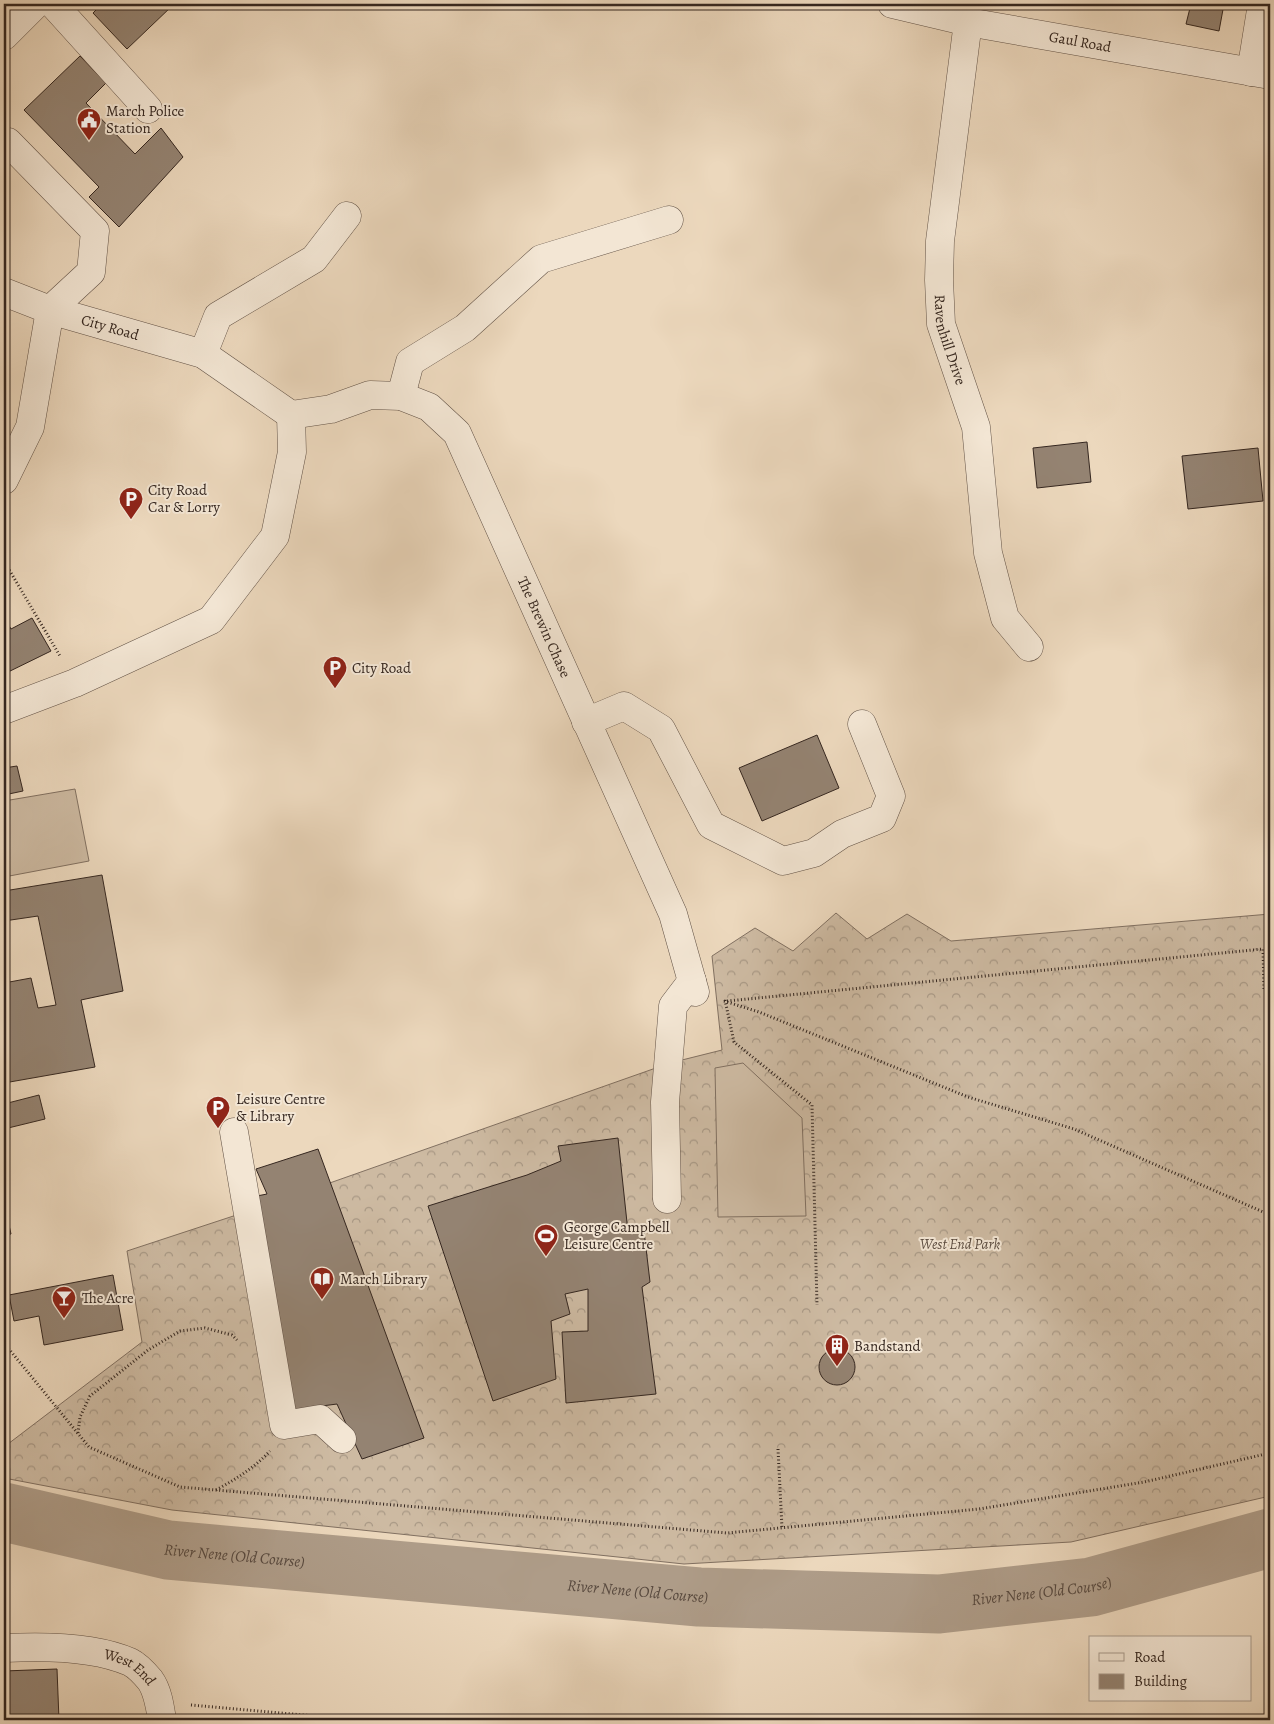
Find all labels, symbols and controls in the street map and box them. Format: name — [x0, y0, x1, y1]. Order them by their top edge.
street label: Gaul Road — [1047, 26, 1114, 57]
place label: March Police Station — [106, 101, 185, 138]
public building icon: March Police Station — [76, 107, 102, 141]
street label: Ravenhill Drive — [930, 294, 971, 388]
street label: City Road — [79, 310, 142, 345]
place label: City Road Car & Lorry — [148, 480, 220, 517]
parking icon: City Road Car & Lorry — [118, 486, 144, 520]
street label: The Brewin Chase — [513, 573, 576, 681]
parking icon: City Road — [322, 655, 348, 689]
place label: City Road — [352, 658, 412, 678]
place label: Leisure Centre & Library — [236, 1089, 326, 1126]
parking icon: Leisure Centre & Library — [205, 1095, 231, 1129]
place label: George Campbell Leisure Centre — [564, 1217, 670, 1254]
sports icon: George Campbell Leisure Centre — [533, 1223, 559, 1257]
park label: West End Park — [920, 1234, 1001, 1254]
library icon: March Library — [309, 1266, 335, 1300]
place label: March Library — [340, 1269, 427, 1289]
bar icon: The Acre — [51, 1285, 77, 1319]
place label: The Acre — [82, 1288, 134, 1308]
building icon: Bandstand — [824, 1333, 850, 1367]
place label: Bandstand — [854, 1336, 921, 1356]
water label: River Nene (Old Course) — [163, 1539, 306, 1573]
water label: River Nene (Old Course) — [970, 1571, 1114, 1611]
water label: River Nene (Old Course) — [566, 1574, 709, 1608]
legend — [1089, 1636, 1252, 1702]
street label: West End — [101, 1644, 161, 1690]
text: Road — [1134, 1647, 1166, 1667]
text: Building — [1134, 1671, 1187, 1691]

